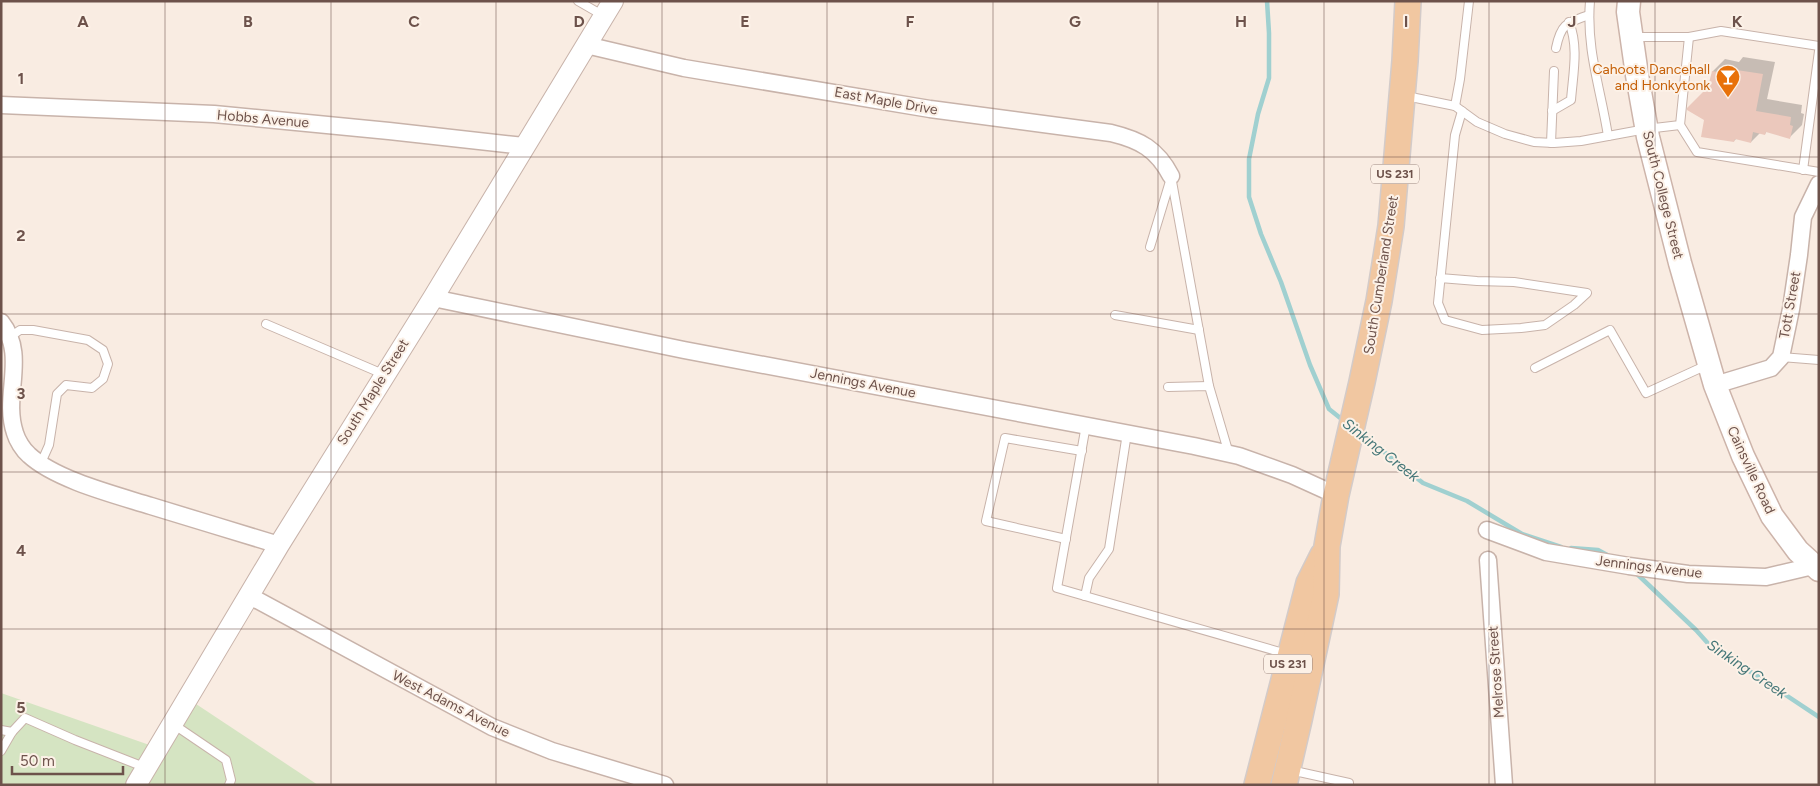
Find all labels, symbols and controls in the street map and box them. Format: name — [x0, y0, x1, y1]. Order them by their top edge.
text: A — [77, 12, 89, 31]
text: B — [243, 12, 253, 31]
text: C — [408, 12, 420, 31]
text: D — [573, 12, 585, 31]
text: E — [740, 12, 750, 31]
text: F — [906, 12, 915, 31]
text: G — [1069, 12, 1081, 31]
text: H — [1235, 12, 1247, 31]
text: I — [1404, 12, 1408, 31]
text: J — [1568, 12, 1576, 31]
text: K — [1732, 12, 1743, 31]
place label: Cahoots Dancehall and Honkytonk — [1593, 61, 1710, 94]
bar icon: Cahoots Dancehall and Honkytonk — [1715, 64, 1741, 98]
text: 1 — [18, 69, 24, 88]
street label: East Maple Drive — [833, 84, 939, 119]
street label: Hobbs Avenue — [216, 107, 310, 132]
street label: South College Street — [1639, 129, 1687, 261]
road number: US 231 — [1371, 164, 1419, 183]
street label: South Cumberland Street — [1360, 194, 1402, 356]
text: 2 — [16, 226, 26, 245]
street label: Tott Street — [1776, 270, 1804, 340]
street label: South Maple Street — [334, 336, 412, 448]
street label: Jennings Avenue — [809, 364, 918, 402]
text: 3 — [17, 384, 26, 403]
water label: Sinking Creek — [1339, 414, 1423, 486]
street label: Cainsville Road — [1723, 423, 1779, 517]
text: 4 — [16, 541, 26, 560]
street label: Jennings Avenue — [1595, 552, 1704, 582]
street label: Melrose Street — [1484, 625, 1508, 719]
water label: Sinking Creek — [1704, 636, 1791, 703]
road number: US 231 — [1264, 654, 1312, 674]
street label: West Adams Avenue — [389, 667, 513, 741]
text: 5 — [16, 698, 26, 717]
scale bar — [12, 744, 124, 776]
text: 50 m — [20, 752, 55, 770]

